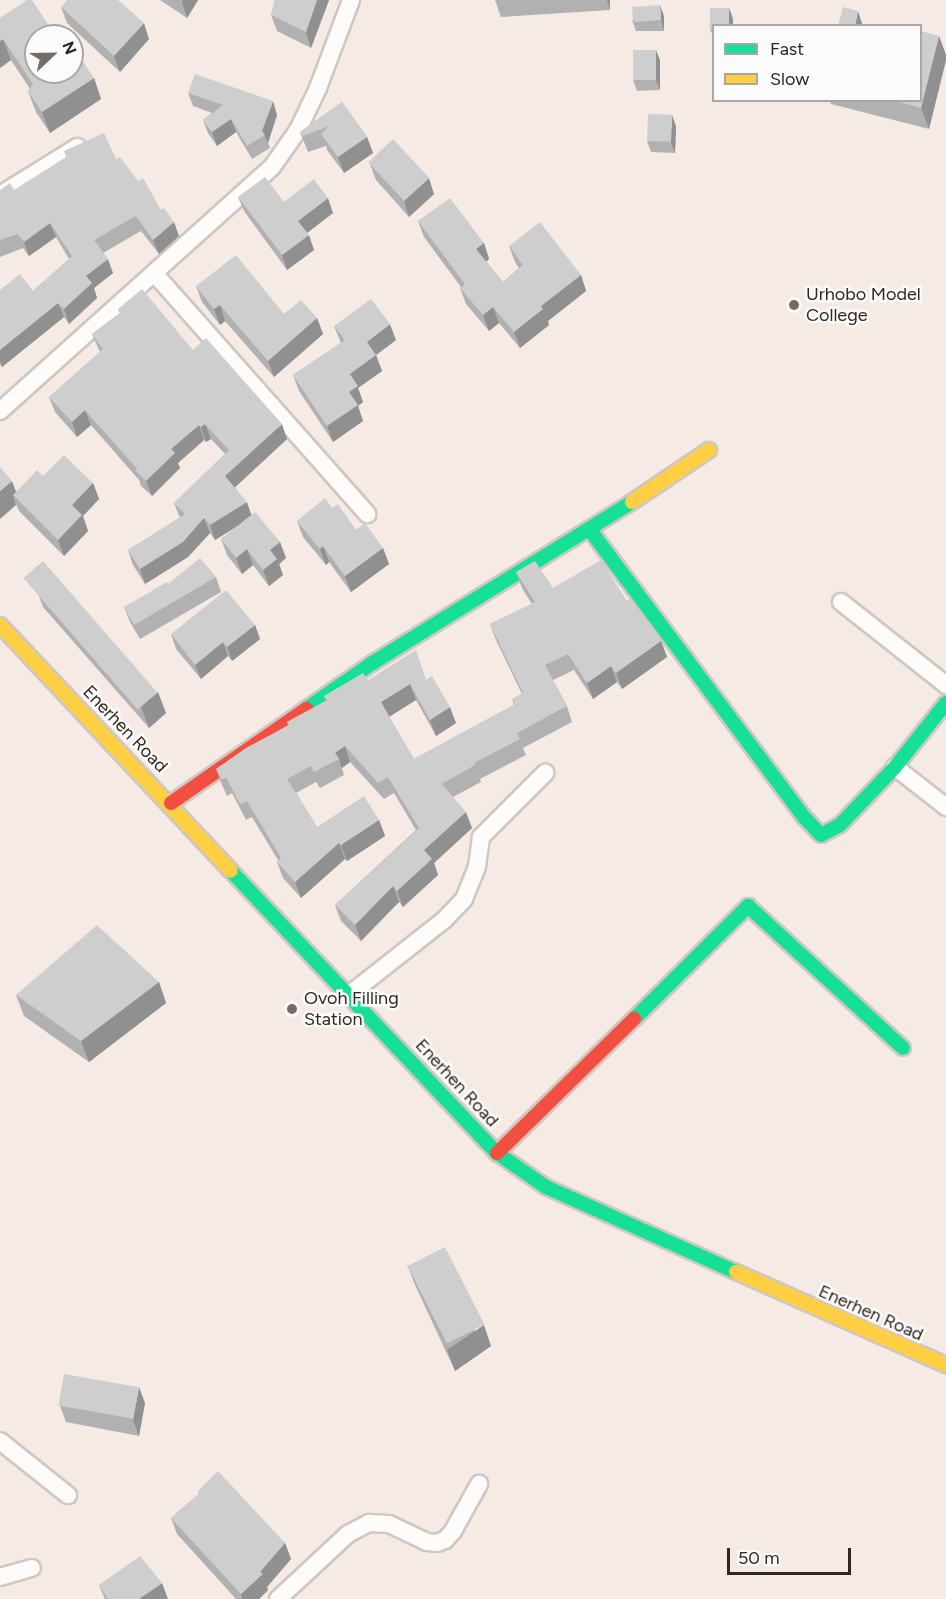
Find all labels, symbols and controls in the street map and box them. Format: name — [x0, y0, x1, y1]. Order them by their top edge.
north arrow — [24, 24, 84, 84]
legend — [712, 24, 922, 102]
text: Fast — [770, 38, 804, 60]
text: N — [58, 39, 80, 57]
text: Slow — [770, 68, 809, 90]
place label: Urhobo Model College — [806, 284, 921, 326]
marker: Urhobo Model College — [787, 298, 801, 312]
street label: Enerhen Road — [78, 681, 172, 777]
place label: Ovoh Filling Station — [304, 988, 399, 1030]
marker: Ovoh Filling Station — [285, 1002, 299, 1016]
street label: Enerhen Road — [411, 1035, 503, 1131]
street label: Enerhen Road — [815, 1280, 927, 1346]
scale bar — [730, 1536, 854, 1574]
text: 50 m — [738, 1547, 780, 1569]

